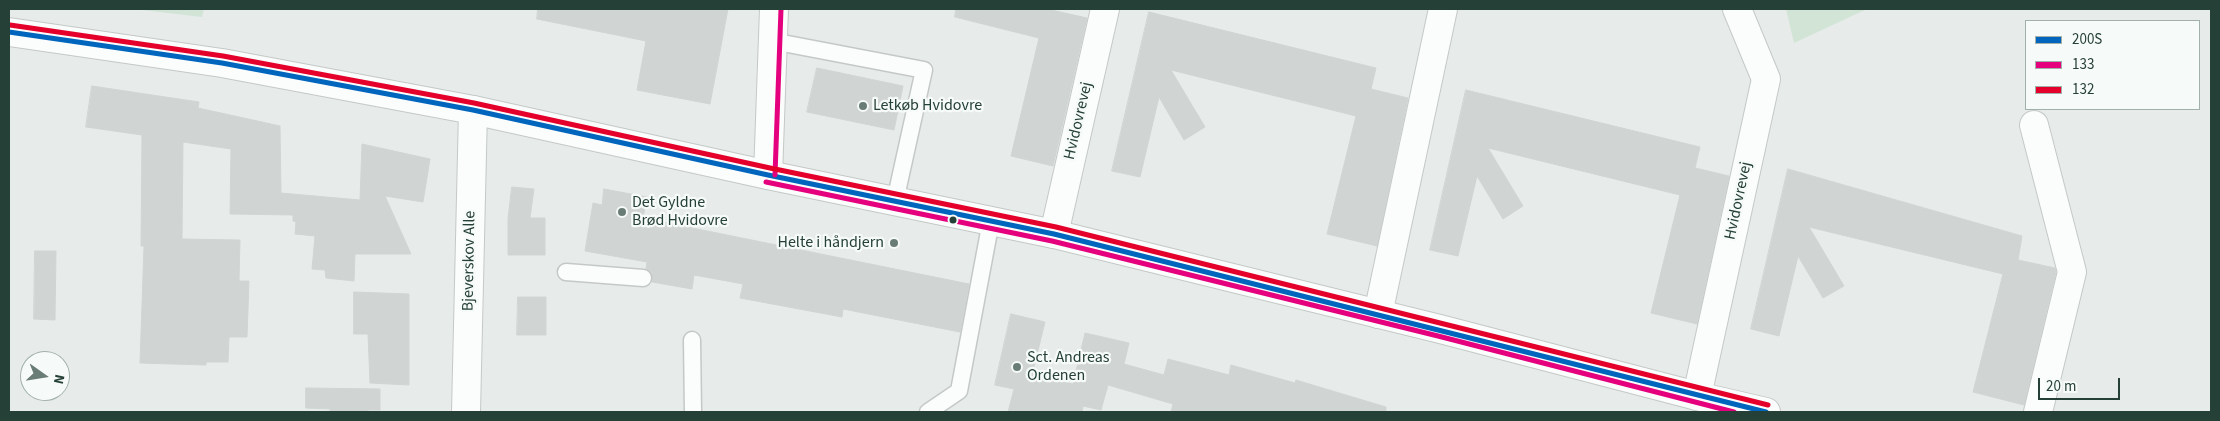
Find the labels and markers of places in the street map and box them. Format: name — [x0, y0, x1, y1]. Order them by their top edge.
place label: Letkøb Hvidovre — [873, 96, 982, 116]
marker: Letkøb Hvidovre — [857, 100, 869, 112]
place label: Det Gyldne Brød Hvidovre — [632, 193, 728, 231]
marker: Det Gyldne Brød Hvidovre — [616, 206, 628, 218]
unlabelled marker — [948, 215, 958, 225]
place label: Helte i håndjern — [777, 233, 884, 253]
marker: Helte i håndjern — [888, 237, 900, 249]
place label: Sct. Andreas Ordenen — [1027, 348, 1110, 386]
marker: Sct. Andreas Ordenen — [1011, 361, 1023, 373]

